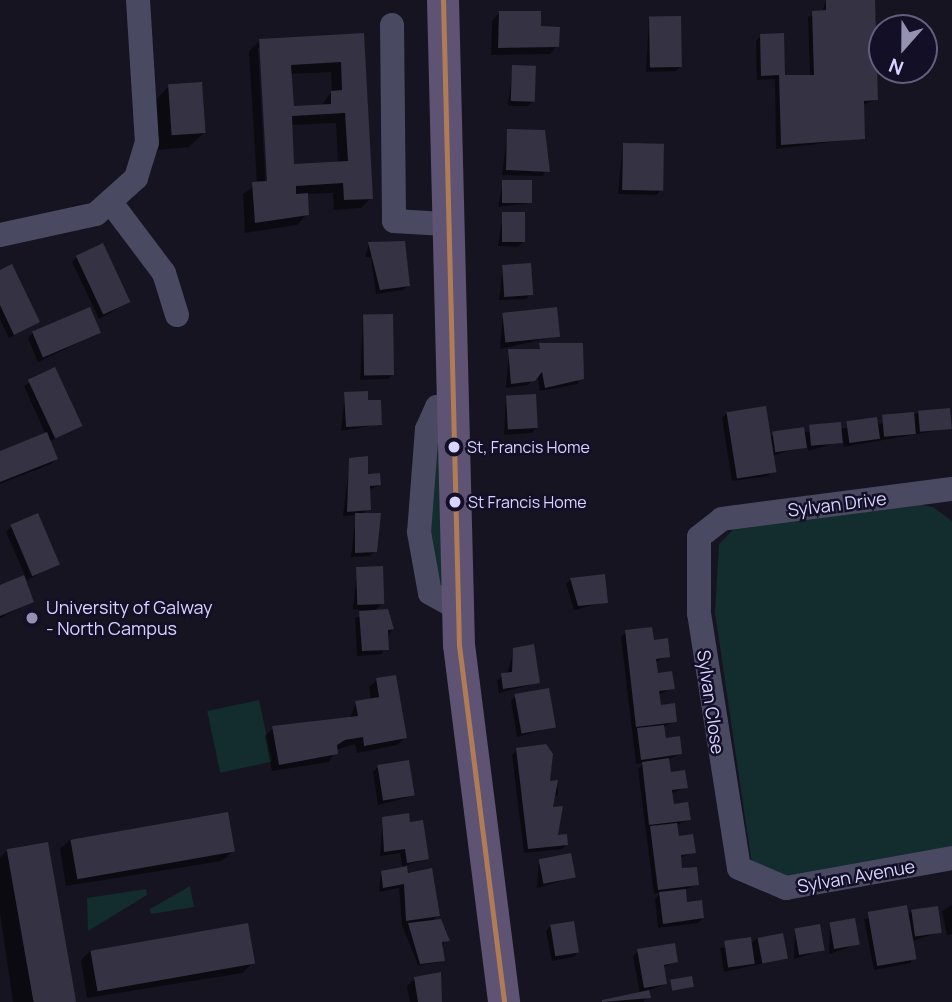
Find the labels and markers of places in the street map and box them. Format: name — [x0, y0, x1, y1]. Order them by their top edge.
place label: St, Francis Home — [467, 437, 590, 457]
marker: St, Francis Home — [447, 440, 461, 454]
place label: St Francis Home — [468, 492, 587, 512]
marker: St Francis Home — [448, 495, 462, 509]
place label: University of Galway - North Campus — [46, 597, 212, 640]
marker: University of Galway - North Campus — [24, 610, 40, 626]

